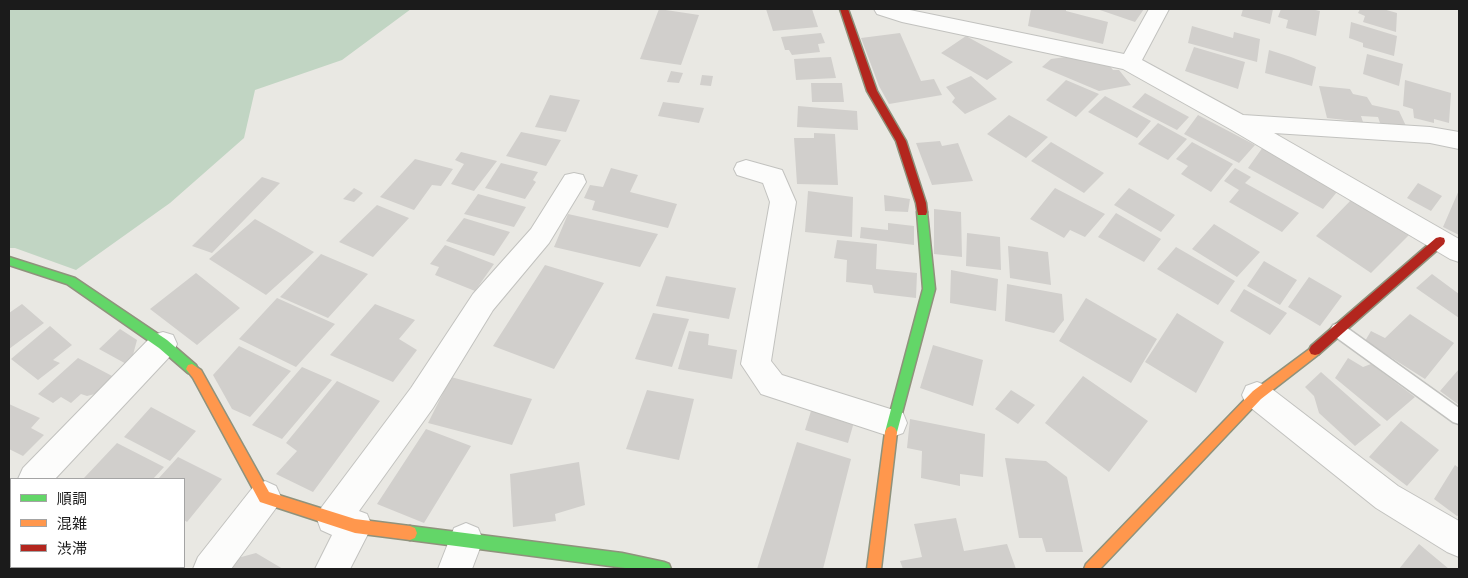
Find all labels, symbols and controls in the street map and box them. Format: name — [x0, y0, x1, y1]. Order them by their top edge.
legend — [10, 478, 185, 568]
text: 順調 — [57, 490, 87, 508]
text: 混雑 — [57, 515, 87, 533]
text: 渋滞 — [57, 540, 87, 558]

